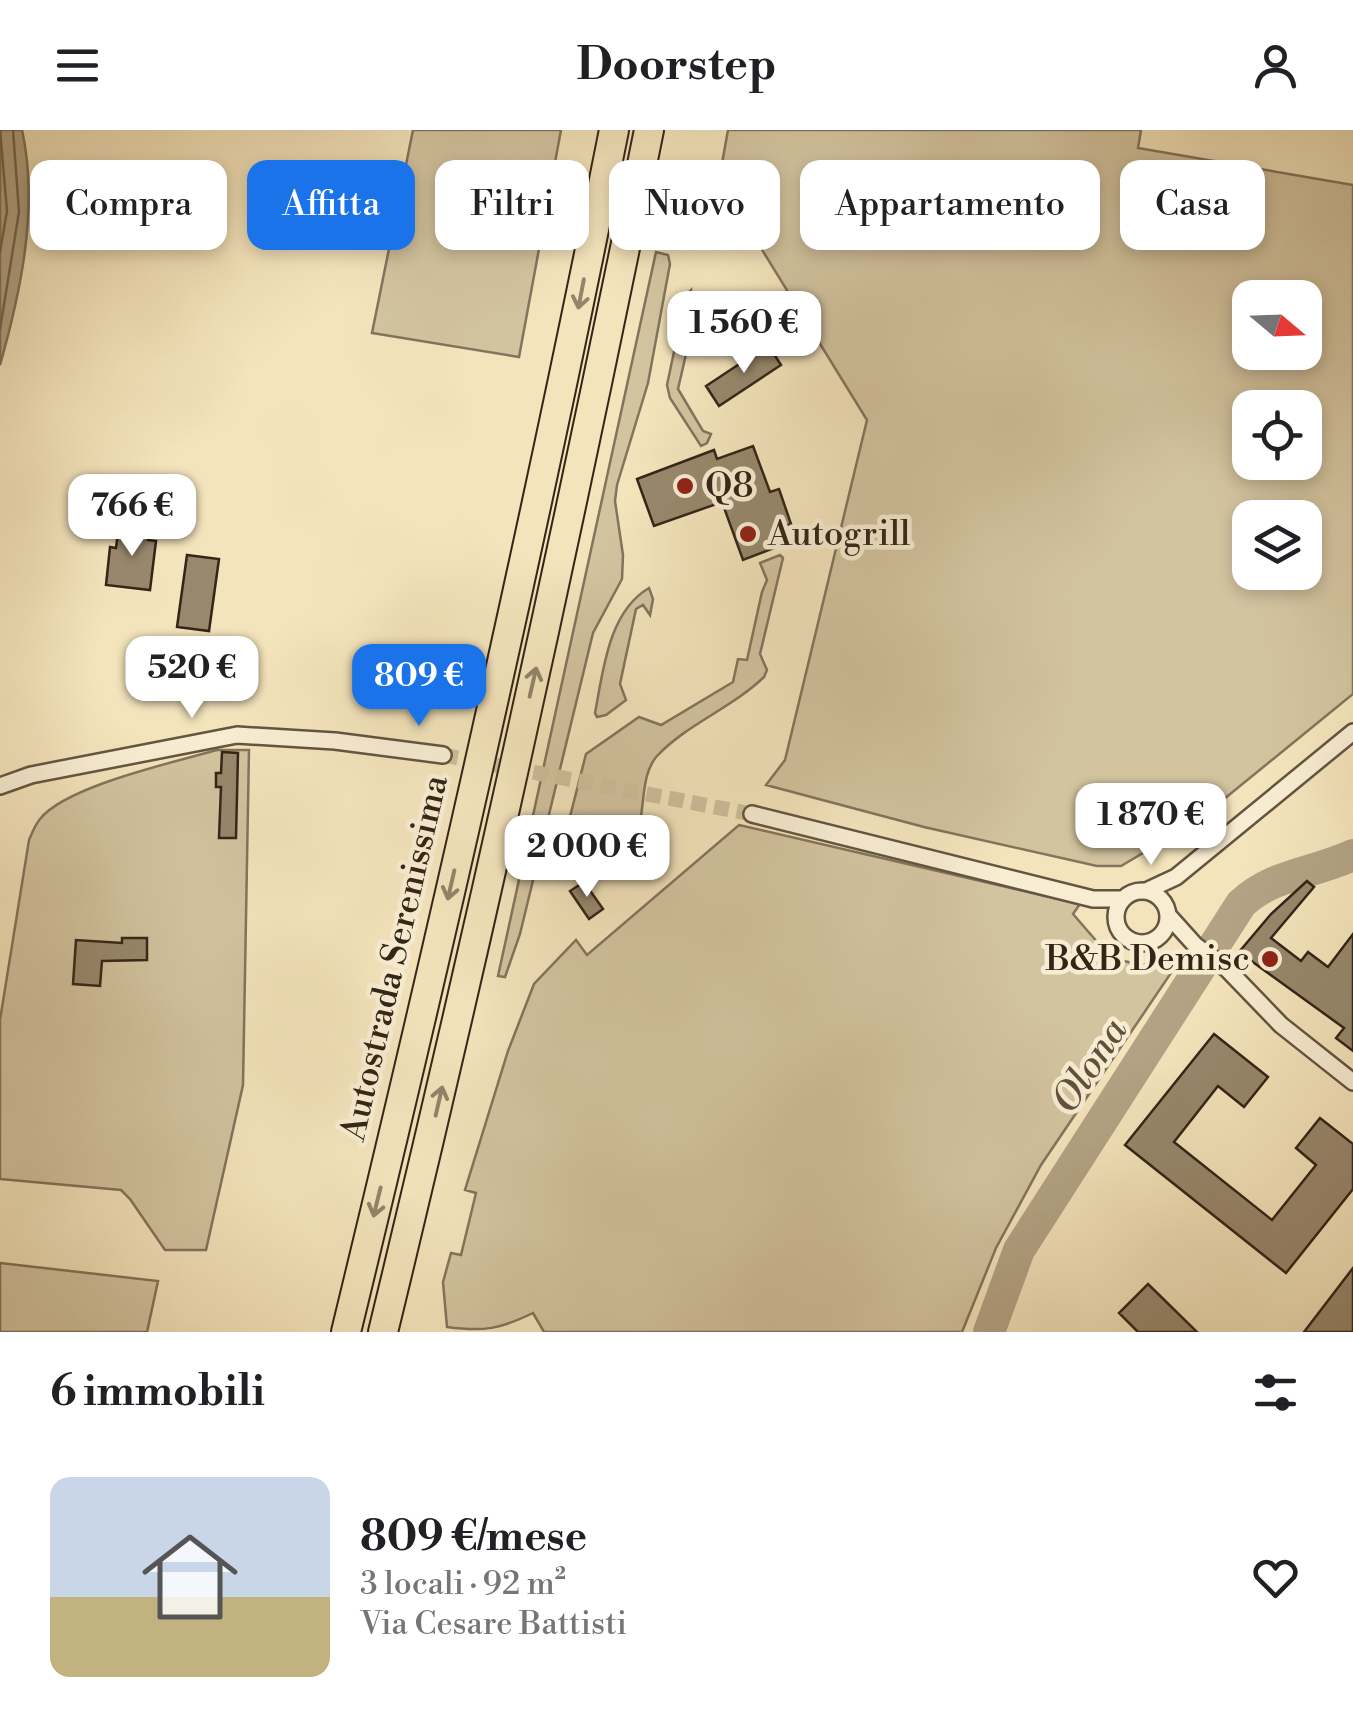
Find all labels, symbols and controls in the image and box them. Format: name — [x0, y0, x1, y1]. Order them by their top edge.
text: Doorstep — [576, 37, 777, 94]
icon: menu — [50, 38, 105, 93]
icon: person — [1248, 38, 1303, 93]
chip: Compra — [30, 160, 227, 250]
chip: Affitta — [247, 160, 415, 250]
chip: Filtri — [435, 160, 589, 250]
chip: Nuovo — [609, 160, 780, 250]
chip: Appartamento — [800, 160, 1100, 250]
chip: Casa — [1120, 160, 1265, 250]
one-way arrow — [571, 277, 590, 310]
north arrow — [1232, 280, 1322, 370]
map controls — [1232, 280, 1322, 590]
pin: 1 560 € — [652, 291, 836, 376]
text: 1 560 € — [689, 303, 799, 343]
button: locate — [1232, 390, 1322, 480]
place label: Q8 — [705, 465, 754, 508]
pin: 766 € — [62, 474, 202, 559]
marker: Q8 — [674, 475, 696, 497]
text: 766 € — [90, 486, 174, 526]
button: layers — [1232, 500, 1322, 590]
place label: Autogrill — [767, 513, 910, 556]
marker: Autogrill — [737, 523, 759, 545]
pin: 520 € — [122, 636, 262, 721]
pin: 809 € — [349, 644, 489, 729]
text: 520 € — [147, 648, 237, 688]
text: 809 € — [374, 656, 464, 696]
one-way arrow — [525, 667, 543, 699]
street label: Autostrada Serenissima — [332, 771, 458, 1146]
pin: 1 870 € — [1059, 783, 1243, 868]
text: 1 870 € — [1097, 795, 1205, 835]
pin: 2 000 € — [495, 815, 679, 900]
text: 2 000 € — [527, 827, 647, 867]
one-way arrow — [441, 868, 459, 900]
place label: B&B Demisc — [1044, 938, 1250, 981]
marker: B&B Demisc — [1259, 948, 1281, 970]
water label: Olona — [1042, 1009, 1138, 1122]
one-way arrow — [431, 1086, 449, 1118]
one-way arrow — [367, 1185, 385, 1217]
icon: filters — [1248, 1365, 1303, 1420]
text: 6 immobili — [50, 1366, 265, 1419]
text: 809 €/mese — [360, 1511, 587, 1564]
icon: home — [130, 1517, 250, 1637]
icon: heart — [1248, 1550, 1303, 1605]
text: 3 locali · 92 m² — [360, 1564, 566, 1604]
text: Via Cesare Battisti — [360, 1604, 627, 1644]

